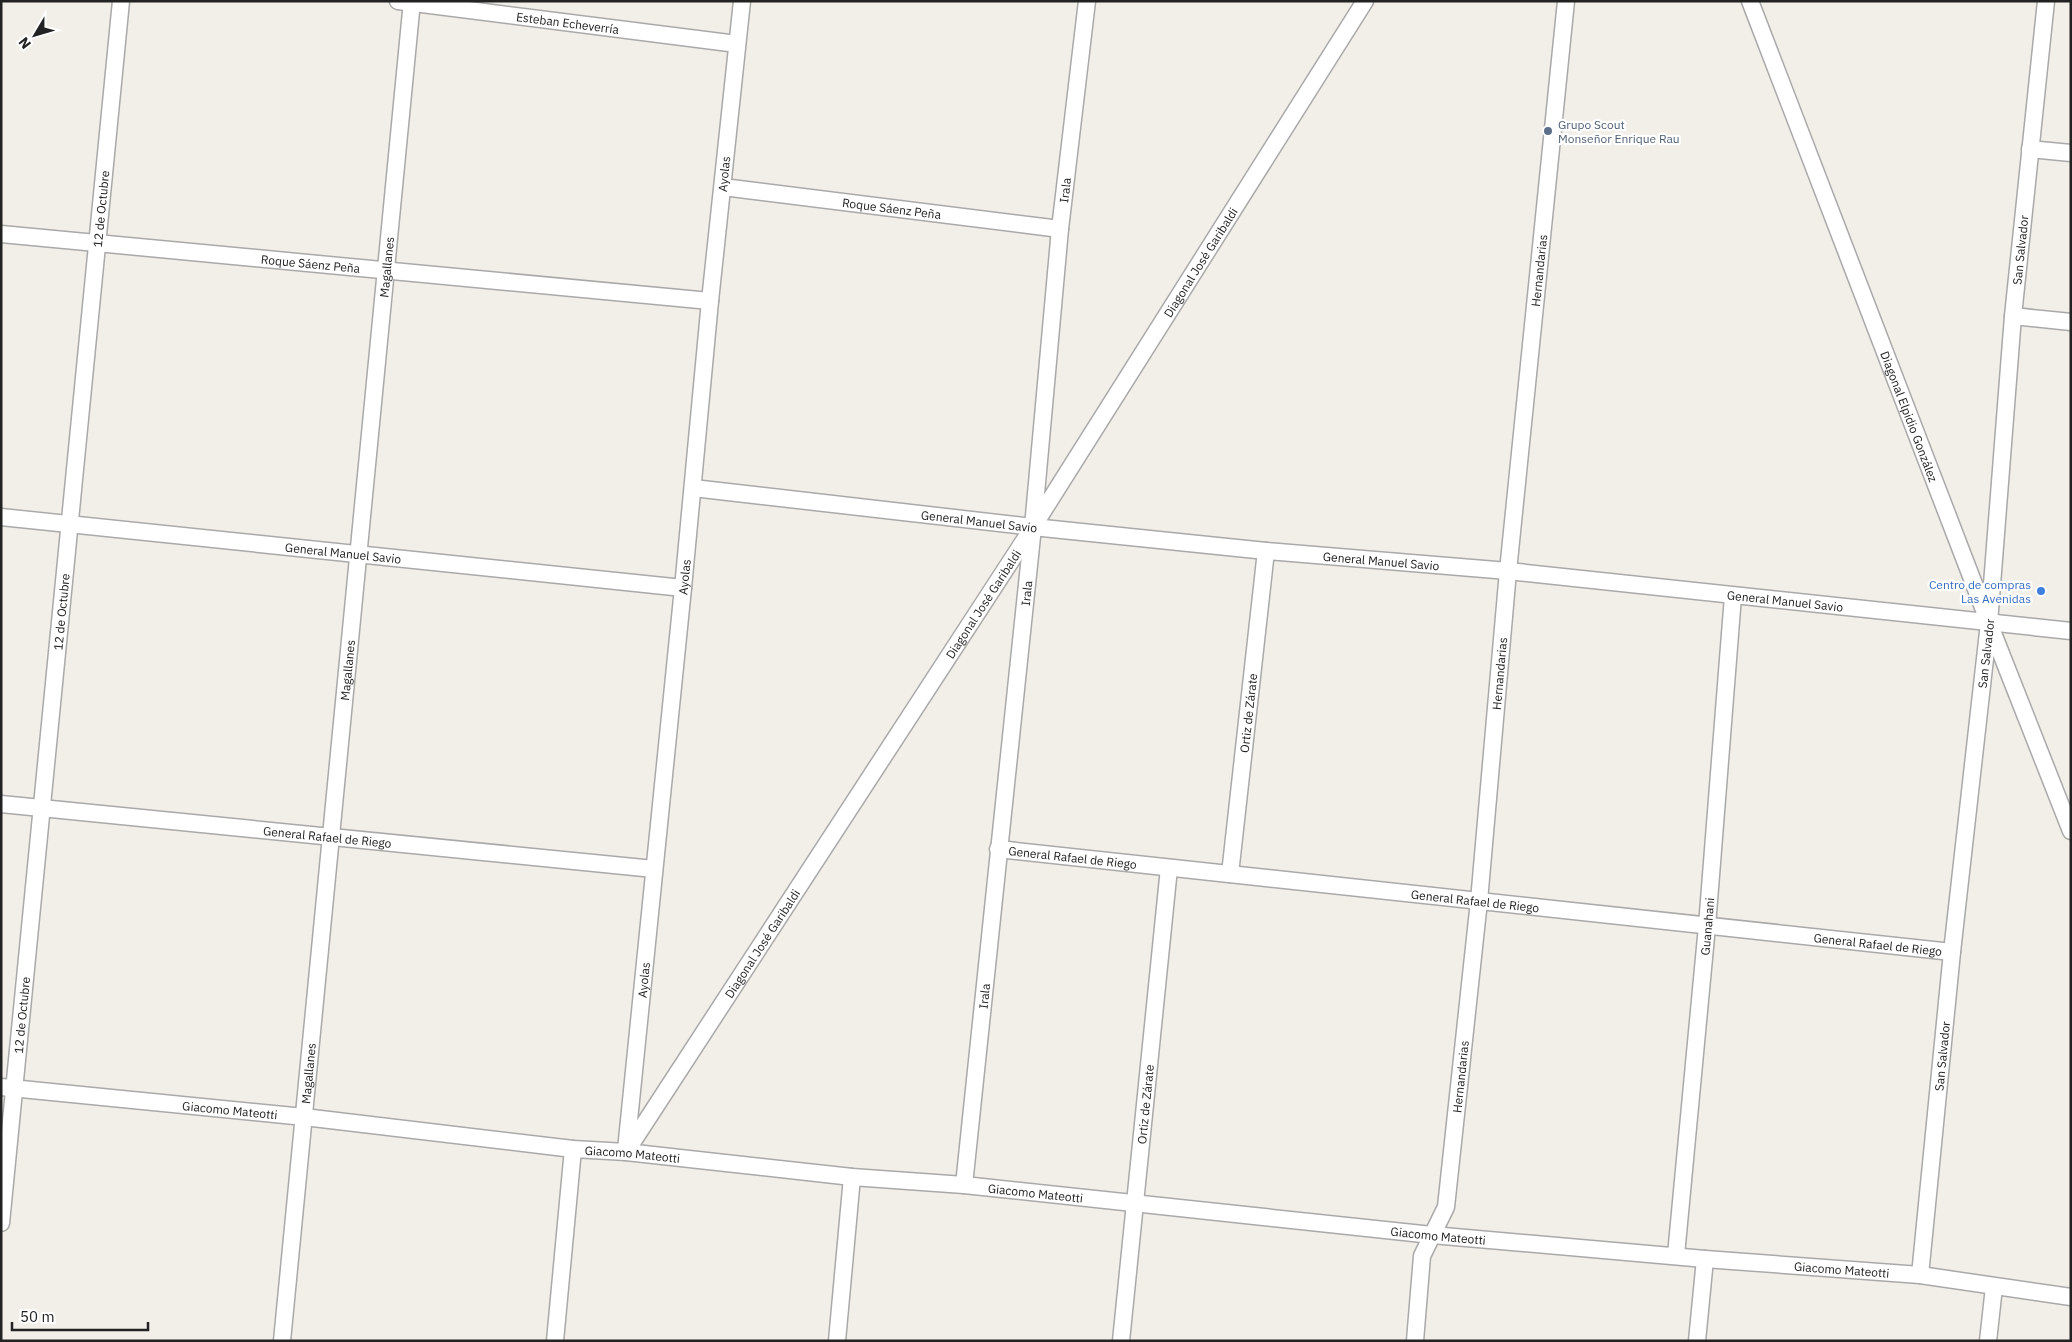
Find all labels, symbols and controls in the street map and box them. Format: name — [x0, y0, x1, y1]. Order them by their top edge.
street label: Esteban Echeverría — [515, 9, 621, 37]
north arrow — [10, 10, 60, 60]
text: N — [15, 33, 35, 53]
place label: Grupo Scout Monseñor Enrique Rau — [1558, 117, 1680, 146]
marker: Grupo Scout Monseñor Enrique Rau — [1542, 125, 1554, 137]
street label: Ayolas — [714, 155, 733, 192]
street label: 12 de Octubre — [89, 169, 112, 248]
street label: Irala — [1056, 176, 1074, 204]
street label: Roque Sáenz Peña — [841, 194, 943, 222]
street label: Diagonal José Garibaldi — [1160, 205, 1240, 320]
street label: San Salvador — [2009, 214, 2031, 286]
street label: Hernandarias — [1527, 233, 1550, 307]
street label: Magallanes — [376, 236, 397, 298]
street label: Roque Sáenz Peña — [260, 251, 361, 275]
street label: Diagonal Elpidio González — [1878, 349, 1942, 484]
street label: General Manuel Savio — [920, 507, 1038, 535]
street label: General Manuel Savio — [284, 539, 402, 566]
street label: Diagonal José Garibaldi — [942, 547, 1024, 661]
street label: General Manuel Savio — [1322, 548, 1440, 573]
street label: Ayolas — [675, 558, 693, 595]
street label: 12 de Octubre — [50, 572, 72, 651]
place label: Centro de compras Las Avenidas — [1929, 577, 2031, 606]
street label: Irala — [1017, 579, 1035, 607]
marker: Centro de compras Las Avenidas — [2035, 585, 2047, 597]
street label: General Manuel Savio — [1726, 587, 1844, 614]
street label: San Salvador — [1974, 618, 1997, 689]
street label: Hernandarias — [1488, 637, 1510, 710]
street label: Magallanes — [337, 639, 358, 701]
street label: Ortiz de Zárate — [1236, 672, 1260, 754]
street label: General Rafael de Riego — [262, 823, 393, 850]
street label: General Rafael de Riego — [1008, 843, 1138, 871]
street label: Diagonal José Garibaldi — [721, 886, 803, 1001]
street label: General Rafael de Riego — [1410, 886, 1540, 915]
street label: Guanahani — [1697, 897, 1717, 956]
street label: General Rafael de Riego — [1813, 930, 1943, 958]
street label: Ayolas — [634, 961, 653, 998]
street label: 12 de Octubre — [10, 975, 33, 1054]
street label: Irala — [975, 982, 993, 1009]
street label: San Salvador — [1931, 1020, 1953, 1092]
street label: Hernandarias — [1449, 1040, 1471, 1114]
street label: Magallanes — [298, 1042, 318, 1104]
street label: Ortiz de Zárate — [1134, 1063, 1157, 1145]
street label: Giacomo Mateotti — [182, 1097, 278, 1122]
street label: Giacomo Mateotti — [584, 1142, 681, 1165]
street label: Giacomo Mateotti — [987, 1180, 1084, 1205]
street label: Giacomo Mateotti — [1390, 1223, 1486, 1247]
street label: Giacomo Mateotti — [1794, 1258, 1890, 1280]
scale bar — [12, 1300, 149, 1332]
text: 50 m — [20, 1307, 55, 1326]

